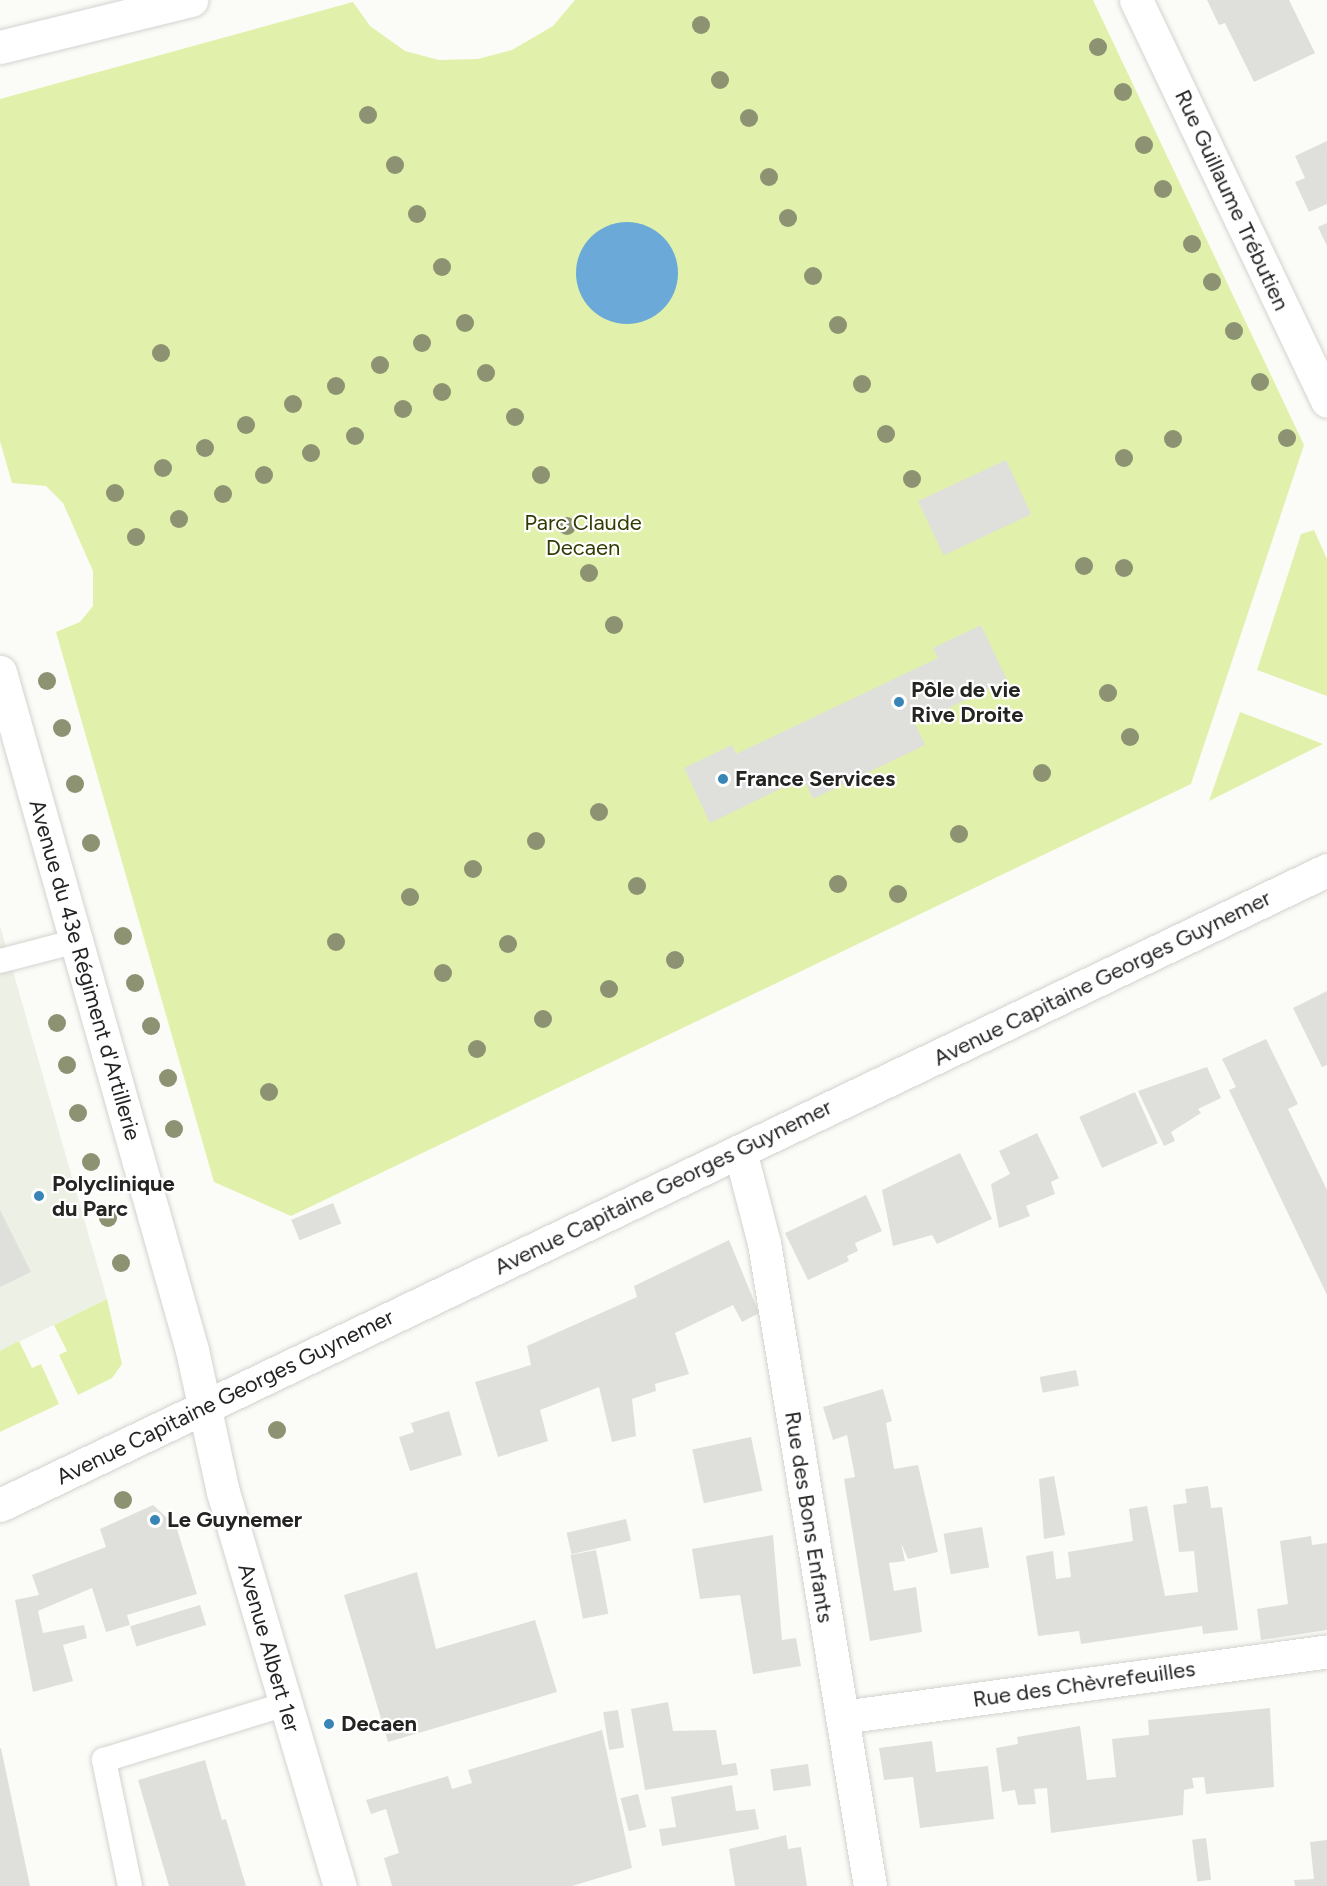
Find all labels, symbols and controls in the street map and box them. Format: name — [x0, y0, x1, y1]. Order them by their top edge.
street label: Rue Guillaume Trébutien — [1169, 85, 1295, 315]
park label: Parc Claude Decaen — [524, 509, 642, 560]
place label: Pôle de vie Rive Droite — [911, 676, 1023, 728]
marker: Pôle de vie Rive Droite — [892, 695, 906, 709]
place label: France Services — [735, 766, 895, 792]
marker: France Services — [716, 772, 730, 786]
street label: Avenue du 43e Régiment d'Artillerie — [24, 797, 146, 1143]
street label: Avenue Capitaine Georges Guynemer — [929, 885, 1275, 1071]
street label: Avenue Capitaine Georges Guynemer — [490, 1094, 836, 1280]
place label: Polyclinique du Parc — [52, 1170, 175, 1222]
marker: Polyclinique du Parc — [30, 1187, 48, 1205]
street label: Avenue Capitaine Georges Guynemer — [52, 1304, 398, 1490]
street label: Rue des Bons Enfants — [779, 1409, 839, 1625]
place label: Le Guynemer — [167, 1507, 302, 1533]
marker: Le Guynemer — [148, 1513, 162, 1527]
street label: Avenue Albert 1er — [232, 1561, 306, 1735]
street label: Rue des Chèvrefeuilles — [971, 1655, 1197, 1713]
place label: Decaen — [341, 1711, 417, 1737]
marker: Decaen — [322, 1717, 336, 1731]

